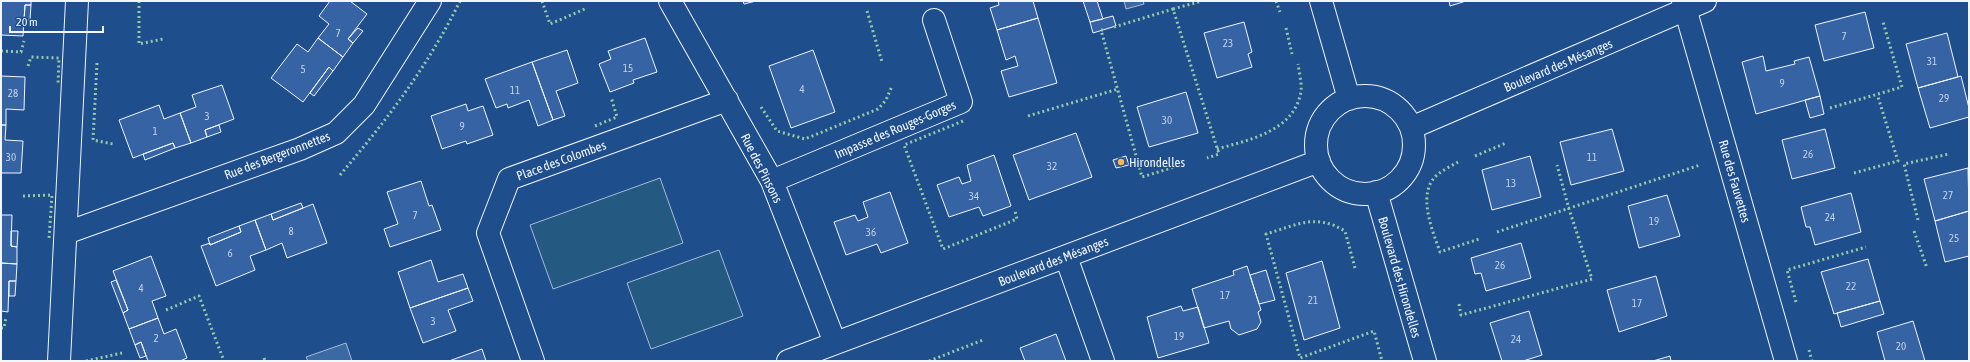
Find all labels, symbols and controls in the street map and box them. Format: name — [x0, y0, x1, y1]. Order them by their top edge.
scale bar — [10, 8, 103, 34]
text: 20 m — [16, 15, 38, 29]
house number: 7 — [335, 27, 341, 39]
house number: 7 — [1841, 30, 1847, 42]
street label: Boulevard des Mésanges — [1502, 36, 1615, 95]
house number: 23 — [1223, 37, 1233, 49]
house number: 31 — [1927, 55, 1937, 67]
house number: 15 — [623, 62, 633, 74]
house number: 5 — [300, 63, 306, 75]
house number: 9 — [1779, 77, 1785, 89]
house number: 4 — [799, 83, 805, 95]
house number: 11 — [510, 84, 520, 96]
house number: 28 — [8, 87, 18, 99]
house number: 29 — [1939, 92, 1949, 104]
street label: Impasse des Rouges-Gorges — [832, 97, 959, 162]
house number: 3 — [204, 110, 210, 122]
house number: 30 — [1162, 114, 1172, 126]
house number: 9 — [459, 120, 465, 132]
house number: 1 — [152, 125, 158, 137]
street label: Rue des Bergeronnettes — [222, 128, 332, 183]
street label: Rue des Pinsons — [738, 131, 786, 206]
street label: Place des Colombes — [514, 137, 608, 184]
street label: Rue des Fauvettes — [1716, 138, 1754, 225]
house number: 26 — [1803, 148, 1813, 160]
house number: 30 — [6, 151, 16, 163]
house number: 11 — [1587, 151, 1597, 163]
place label: Hirondelles — [1129, 155, 1186, 170]
marker: Hirondelles — [1116, 157, 1126, 167]
house number: 32 — [1047, 160, 1057, 172]
house number: 13 — [1506, 177, 1516, 189]
house number: 27 — [1943, 189, 1953, 201]
house number: 34 — [969, 190, 979, 202]
house number: 7 — [412, 209, 418, 221]
house number: 24 — [1825, 211, 1835, 223]
street label: Boulevard des Hirondelles — [1375, 215, 1424, 340]
house number: 19 — [1649, 215, 1659, 227]
house number: 8 — [288, 225, 294, 237]
house number: 36 — [866, 226, 876, 238]
house number: 25 — [1949, 232, 1959, 244]
street label: Boulevard des Mésanges — [996, 233, 1111, 289]
house number: 6 — [227, 247, 233, 259]
house number: 26 — [1495, 259, 1505, 271]
house number: 22 — [1846, 280, 1856, 292]
house number: 4 — [138, 282, 144, 294]
house number: 17 — [1220, 289, 1230, 301]
house number: 21 — [1308, 294, 1318, 306]
house number: 17 — [1632, 297, 1642, 309]
house number: 3 — [430, 315, 436, 327]
house number: 19 — [1174, 330, 1184, 342]
house number: 2 — [153, 332, 159, 344]
house number: 24 — [1511, 333, 1521, 345]
house number: 20 — [1896, 340, 1906, 352]

